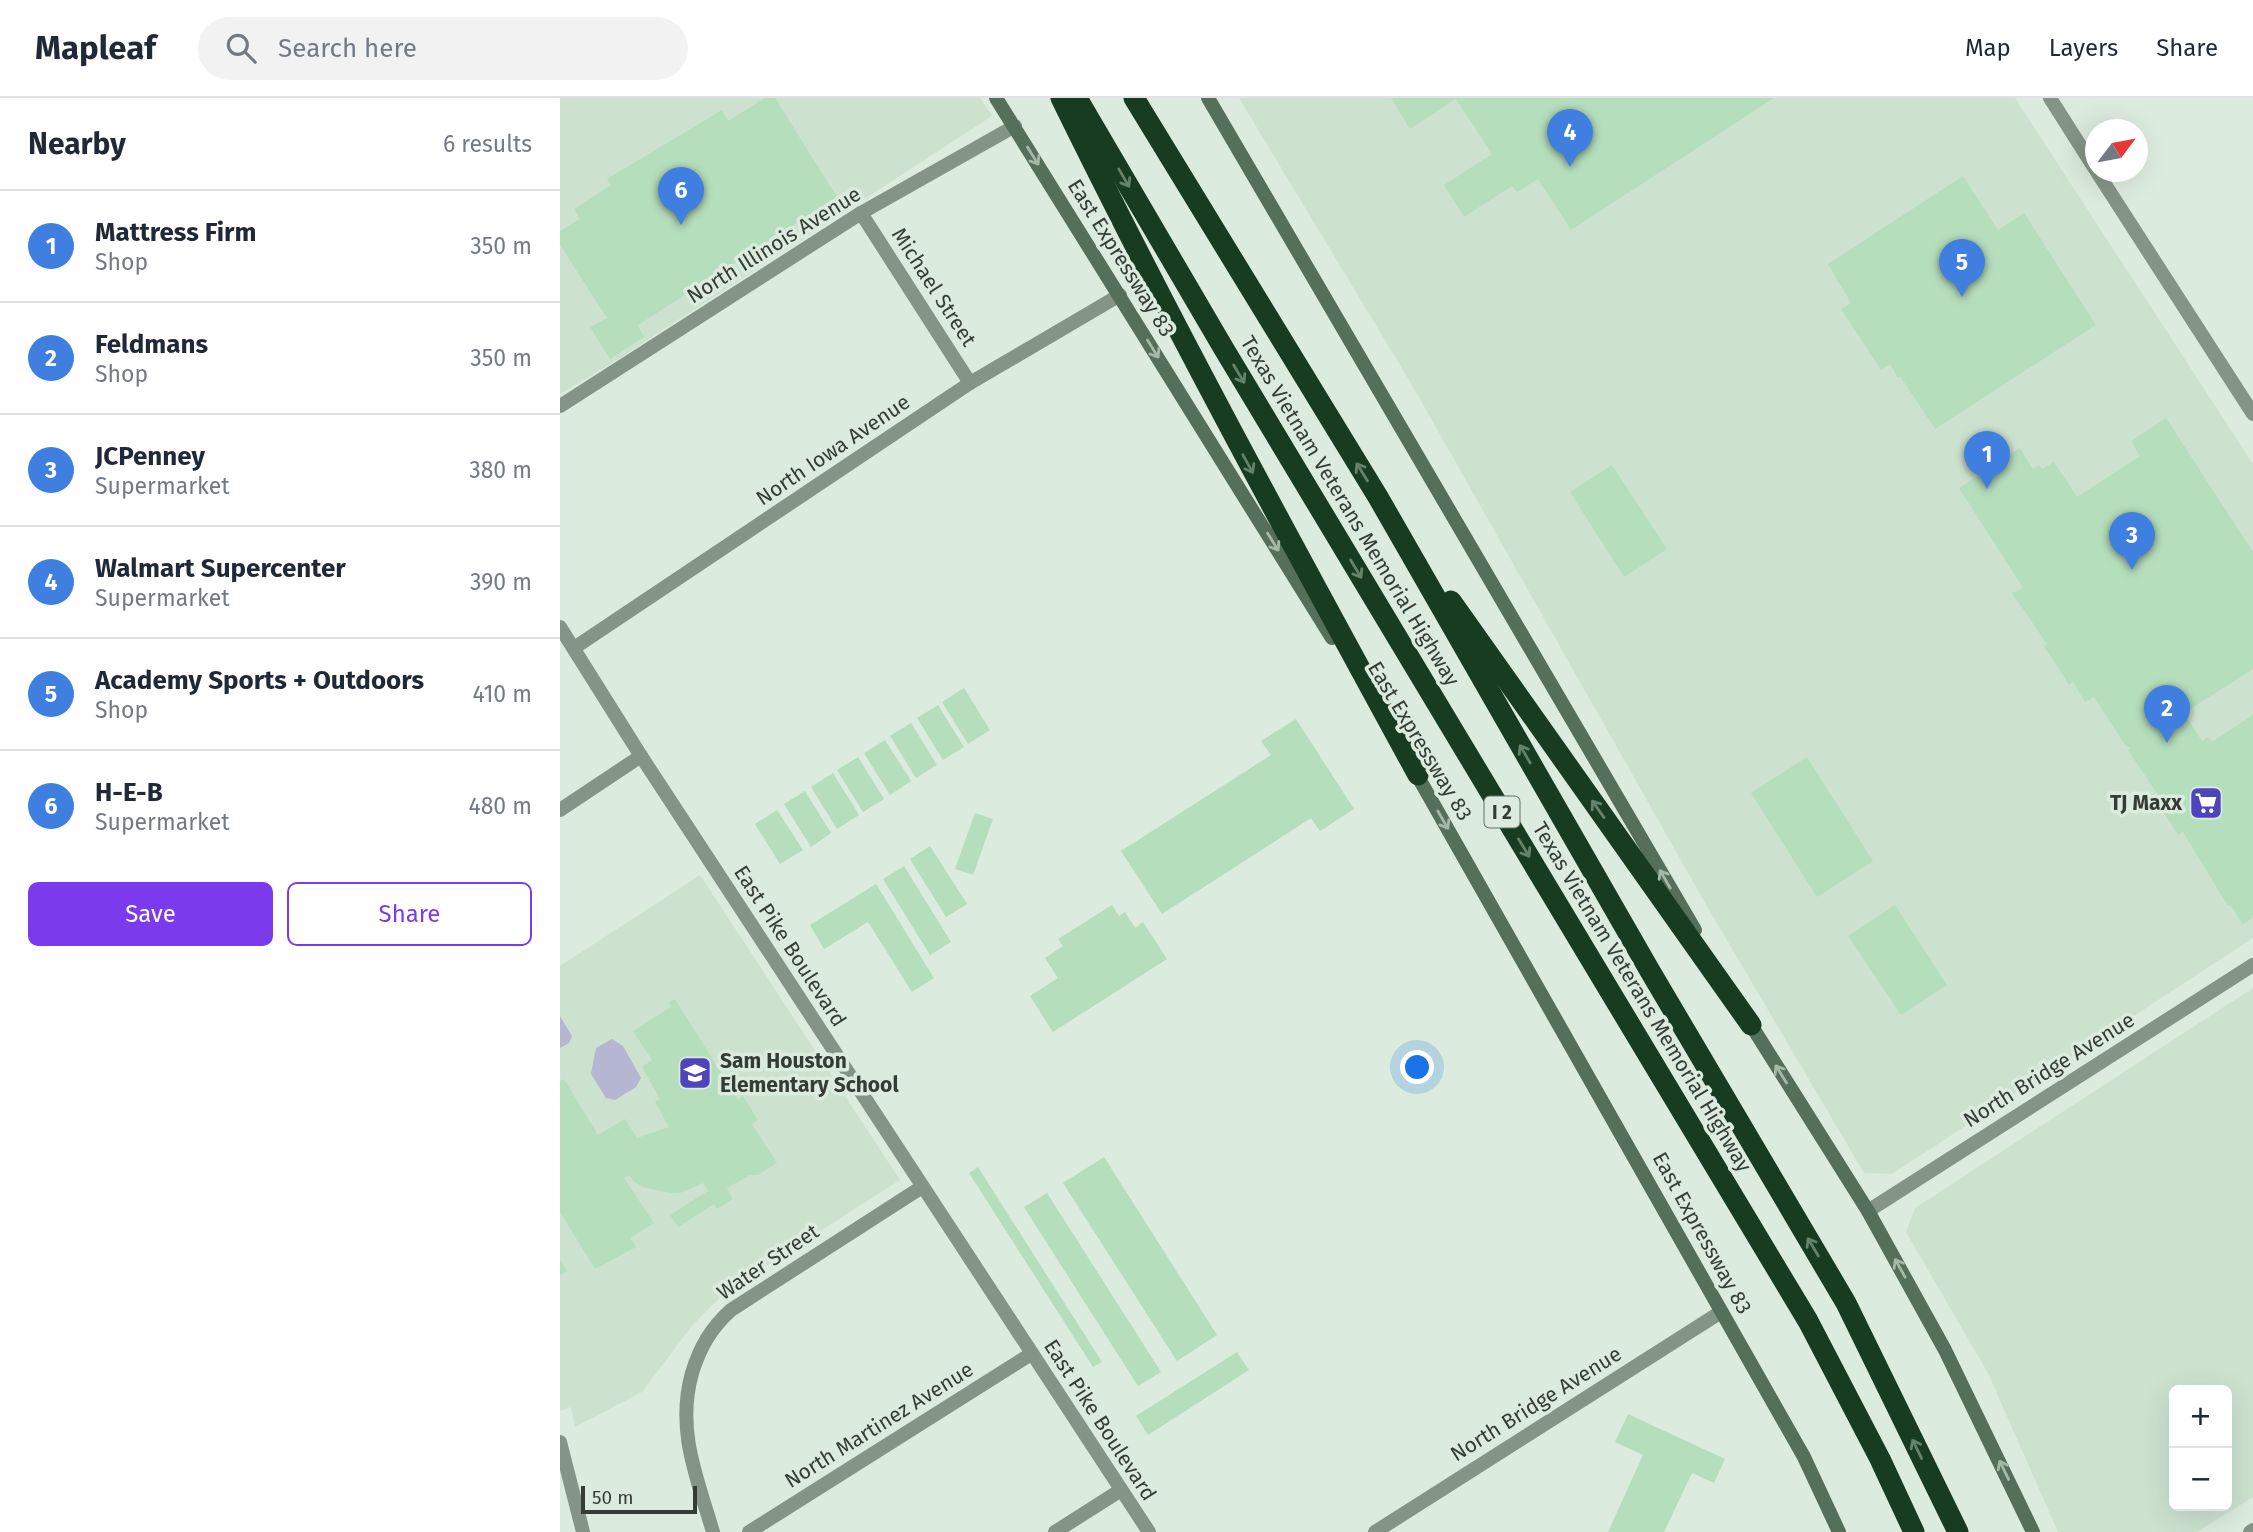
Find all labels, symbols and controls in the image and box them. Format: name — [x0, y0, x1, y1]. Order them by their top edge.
search box — [198, 17, 688, 80]
text: Mapleaf — [35, 28, 156, 68]
icon: search — [222, 29, 260, 67]
text: Search here — [278, 33, 417, 64]
text: Map — [1965, 34, 2011, 62]
text: Layers — [2049, 34, 2118, 62]
text: Share — [2156, 34, 2218, 62]
pin: 4 — [1547, 109, 1593, 167]
north arrow — [2085, 119, 2148, 182]
text: Nearby — [28, 126, 126, 162]
text: 6 results — [443, 130, 532, 158]
one-way arrow — [1026, 145, 1040, 165]
pin: 6 — [658, 167, 704, 225]
one-way arrow — [1118, 167, 1131, 188]
street label: East Expressway 83 — [1062, 174, 1180, 342]
street label: North Illinois Avenue — [682, 181, 866, 309]
text: Mattress Firm — [95, 217, 257, 248]
street label: Michael Street — [886, 223, 982, 352]
text: 1 — [46, 232, 56, 260]
text: 350 m — [470, 232, 532, 260]
pin: 5 — [1939, 239, 1985, 297]
text: Shop — [95, 248, 148, 276]
text: Feldmans — [95, 329, 208, 360]
street label: Texas Vietnam Veterans Memorial Highway — [1235, 331, 1465, 691]
one-way arrow — [1147, 338, 1161, 358]
text: 2 — [45, 344, 57, 372]
text: 350 m — [470, 344, 532, 372]
text: Shop — [95, 360, 148, 388]
one-way arrow — [1233, 364, 1247, 384]
street label: North Iowa Avenue — [751, 389, 915, 511]
pin: 1 — [1964, 431, 2010, 489]
text: JCPenney — [95, 441, 205, 472]
one-way arrow — [1242, 453, 1255, 474]
text: 3 — [45, 456, 57, 484]
text: 380 m — [469, 456, 532, 484]
one-way arrow — [1355, 463, 1370, 482]
text: Supermarket — [95, 472, 230, 500]
pin: 3 — [2109, 512, 2155, 570]
one-way arrow — [1267, 532, 1281, 552]
text: Walmart Supercenter — [95, 553, 346, 584]
one-way arrow — [1350, 559, 1364, 579]
text: 4 — [45, 568, 58, 596]
text: 390 m — [470, 568, 532, 596]
text: Supermarket — [95, 584, 230, 612]
street label: East Expressway 83 — [1362, 657, 1478, 825]
text: Academy Sports + Outdoors — [95, 665, 424, 696]
text: 5 — [45, 680, 57, 708]
text: 410 m — [472, 680, 532, 708]
pin: 2 — [2144, 685, 2190, 743]
text: Shop — [95, 696, 148, 724]
one-way arrow — [1518, 744, 1531, 765]
text: H-E-B — [95, 777, 163, 808]
supermarket icon: TJ Maxx — [2187, 784, 2225, 822]
place label: TJ Maxx — [2110, 790, 2182, 816]
text: 6 — [45, 792, 57, 820]
text: 480 m — [468, 792, 532, 820]
road number: I 2 — [1485, 796, 1520, 828]
one-way arrow — [1591, 800, 1605, 819]
text: Supermarket — [95, 808, 230, 836]
one-way arrow — [1436, 809, 1450, 829]
street label: Texas Vietnam Veterans Memorial Highway — [1527, 817, 1757, 1177]
one-way arrow — [1517, 838, 1531, 858]
street label: East Pike Boulevard — [728, 861, 852, 1031]
one-way arrow — [1658, 869, 1672, 889]
button: Save — [28, 882, 273, 946]
button: Share — [287, 882, 532, 946]
street label: North Bridge Avenue — [1959, 1007, 2139, 1133]
place label: Sam Houston Elementary School — [720, 1048, 899, 1098]
your location — [1400, 1050, 1434, 1084]
school or university icon: Sam Houston Elementary School — [676, 1054, 714, 1092]
one-way arrow — [1774, 1065, 1789, 1084]
street label: East Expressway 83 — [1647, 1148, 1757, 1318]
street label: Water Street — [712, 1218, 824, 1306]
one-way arrow — [1805, 1237, 1819, 1257]
one-way arrow — [1893, 1259, 1907, 1279]
street label: East Pike Boulevard — [1038, 1335, 1162, 1505]
street label: North Bridge Avenue — [1446, 1341, 1626, 1467]
street label: North Martinez Avenue — [780, 1356, 978, 1494]
map controls — [2169, 1385, 2232, 1511]
button: + — [2169, 1385, 2232, 1448]
one-way arrow — [1910, 1439, 1923, 1460]
button: − — [2169, 1448, 2232, 1511]
one-way arrow — [1997, 1460, 2011, 1481]
scale bar — [581, 1483, 696, 1515]
text: 50 m — [592, 1486, 633, 1509]

